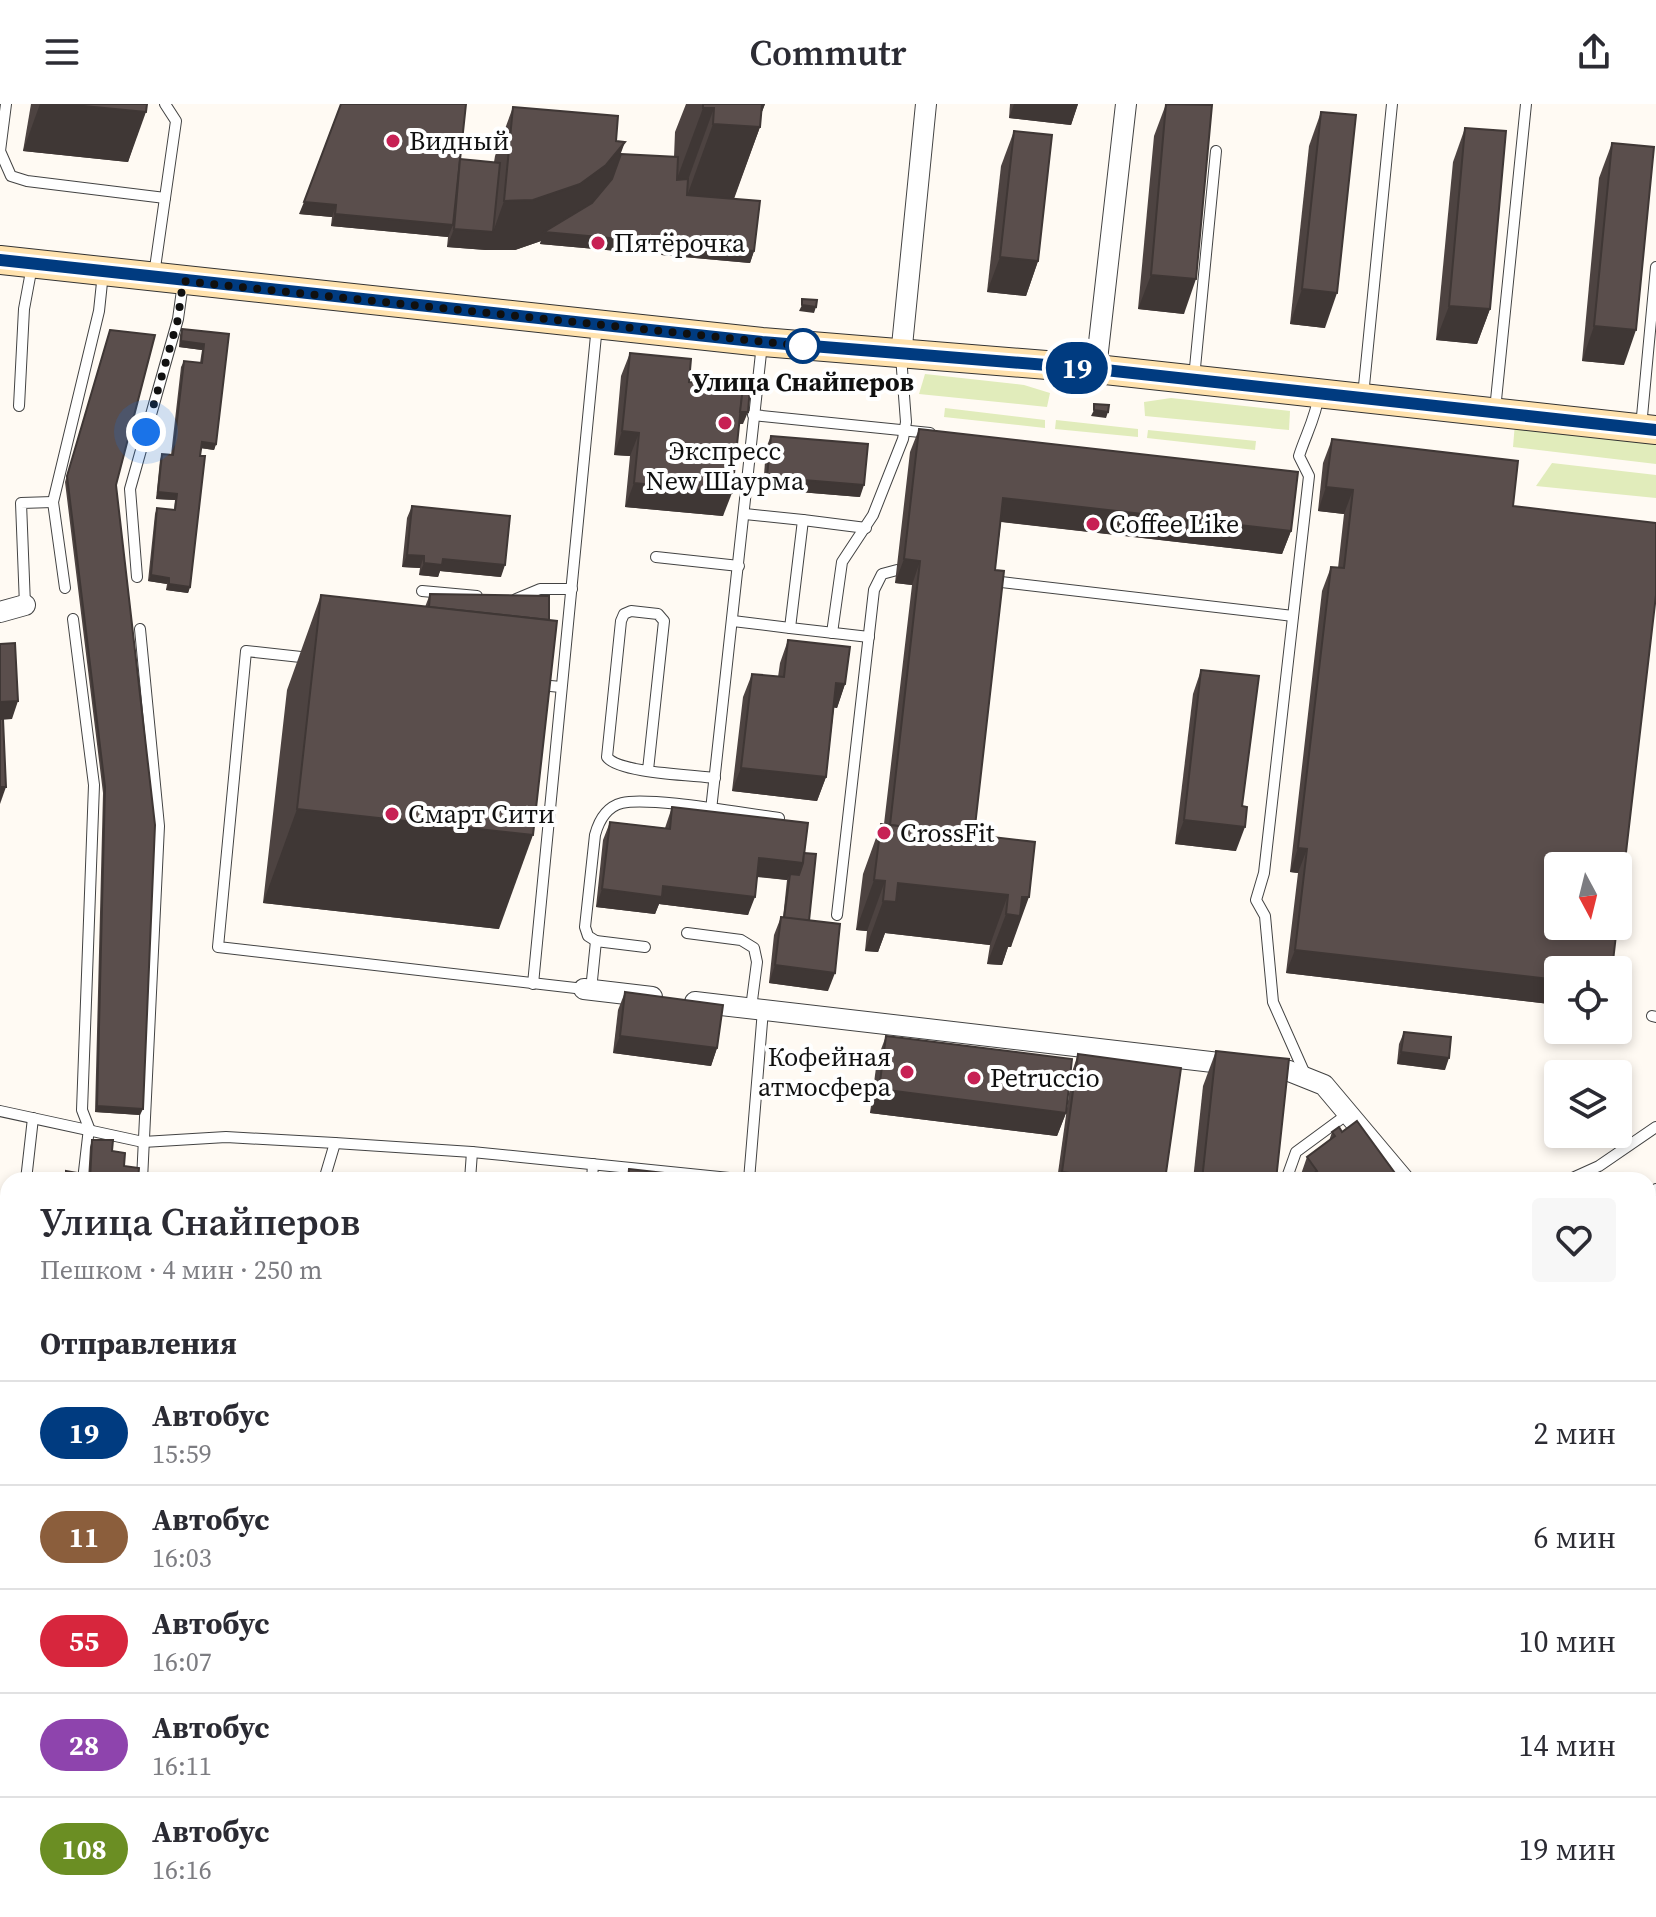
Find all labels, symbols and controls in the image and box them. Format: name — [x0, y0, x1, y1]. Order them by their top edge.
text: Commutr — [749, 28, 907, 77]
icon: menu — [40, 30, 84, 74]
icon: share — [1572, 30, 1616, 74]
place label: Видный — [409, 123, 509, 159]
marker: Видный — [384, 132, 402, 150]
place label: Пятёрочка — [614, 225, 746, 261]
marker: Пятёрочка — [589, 234, 607, 252]
marker: Улица Снайперов — [786, 329, 820, 363]
line badge: 19 — [1041, 342, 1113, 394]
text: 19 — [1062, 349, 1092, 387]
place label: Улица Снайперов — [692, 364, 914, 400]
your location — [126, 412, 166, 452]
marker: Экспресс New Шаурма — [716, 414, 734, 432]
place label: Экспресс New Шаурма — [646, 433, 805, 499]
place label: Coffee Like — [1109, 506, 1239, 542]
marker: Coffee Like — [1084, 515, 1102, 533]
place label: Смарт Сити — [408, 796, 555, 832]
marker: Смарт Сити — [383, 805, 401, 823]
place label: CrossFit — [900, 815, 995, 851]
marker: CrossFit — [875, 824, 893, 842]
north arrow — [1544, 852, 1632, 940]
map controls — [1544, 852, 1632, 1148]
button: locate — [1544, 956, 1632, 1044]
place label: Кофейная атмосфера — [758, 1039, 892, 1105]
place label: Petruccio — [990, 1060, 1100, 1096]
button: layers — [1544, 1060, 1632, 1148]
marker: Кофейная атмосфера — [898, 1063, 916, 1081]
marker: Petruccio — [965, 1069, 983, 1087]
text: Улица Снайперов — [40, 1196, 360, 1248]
button: heart — [1532, 1198, 1616, 1282]
text: Пешком · 4 мин · 250 m — [40, 1252, 322, 1288]
text: Отправления — [40, 1323, 237, 1364]
text: Автобус — [152, 1395, 270, 1436]
text: 2 мин — [1533, 1413, 1616, 1454]
text: 19 — [69, 1414, 99, 1452]
text: 15:59 — [152, 1436, 212, 1472]
text: Автобус — [152, 1499, 270, 1540]
text: 6 мин — [1533, 1517, 1616, 1558]
text: 11 — [69, 1518, 99, 1556]
text: 16:03 — [152, 1540, 212, 1576]
text: Автобус — [152, 1603, 270, 1644]
text: 10 мин — [1518, 1621, 1616, 1662]
text: 55 — [69, 1622, 99, 1660]
text: 16:07 — [152, 1644, 212, 1680]
text: Автобус — [152, 1707, 270, 1748]
text: 14 мин — [1518, 1725, 1616, 1766]
text: 28 — [69, 1726, 99, 1764]
text: 16:11 — [152, 1748, 212, 1784]
text: Автобус — [152, 1811, 270, 1852]
text: 19 мин — [1518, 1829, 1616, 1870]
text: 108 — [61, 1830, 107, 1868]
text: 16:16 — [152, 1852, 212, 1888]

